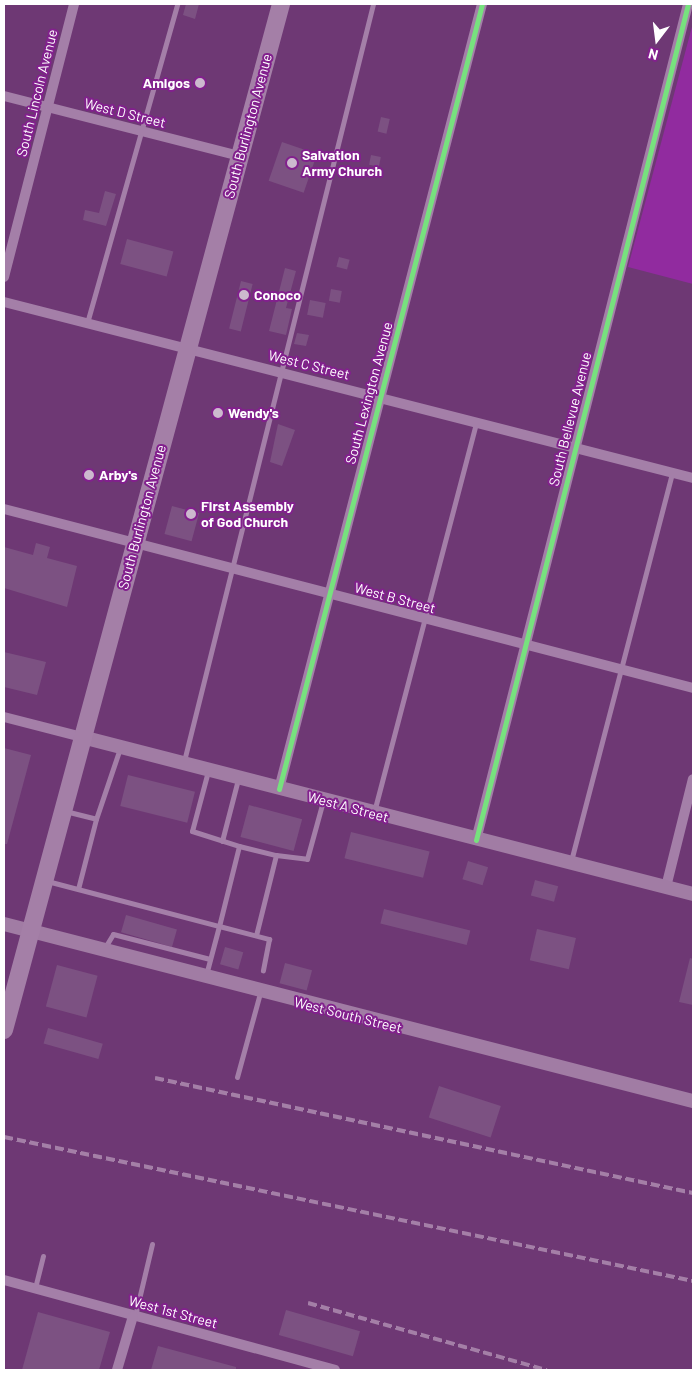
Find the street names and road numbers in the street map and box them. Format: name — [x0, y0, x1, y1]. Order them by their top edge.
street label: South Lincoln Avenue — [13, 28, 61, 158]
street label: South Burlington Avenue — [221, 52, 275, 200]
street label: West D Street — [83, 95, 167, 131]
street label: South Lexington Avenue — [342, 320, 396, 466]
street label: West C Street — [267, 347, 351, 383]
street label: South Bellevue Avenue — [545, 350, 595, 488]
street label: South Burlington Avenue — [115, 443, 169, 591]
street label: West B Street — [353, 579, 437, 617]
street label: West A Street — [306, 788, 390, 826]
street label: West South Street — [292, 993, 404, 1037]
street label: West 1st Street — [127, 1292, 219, 1332]

